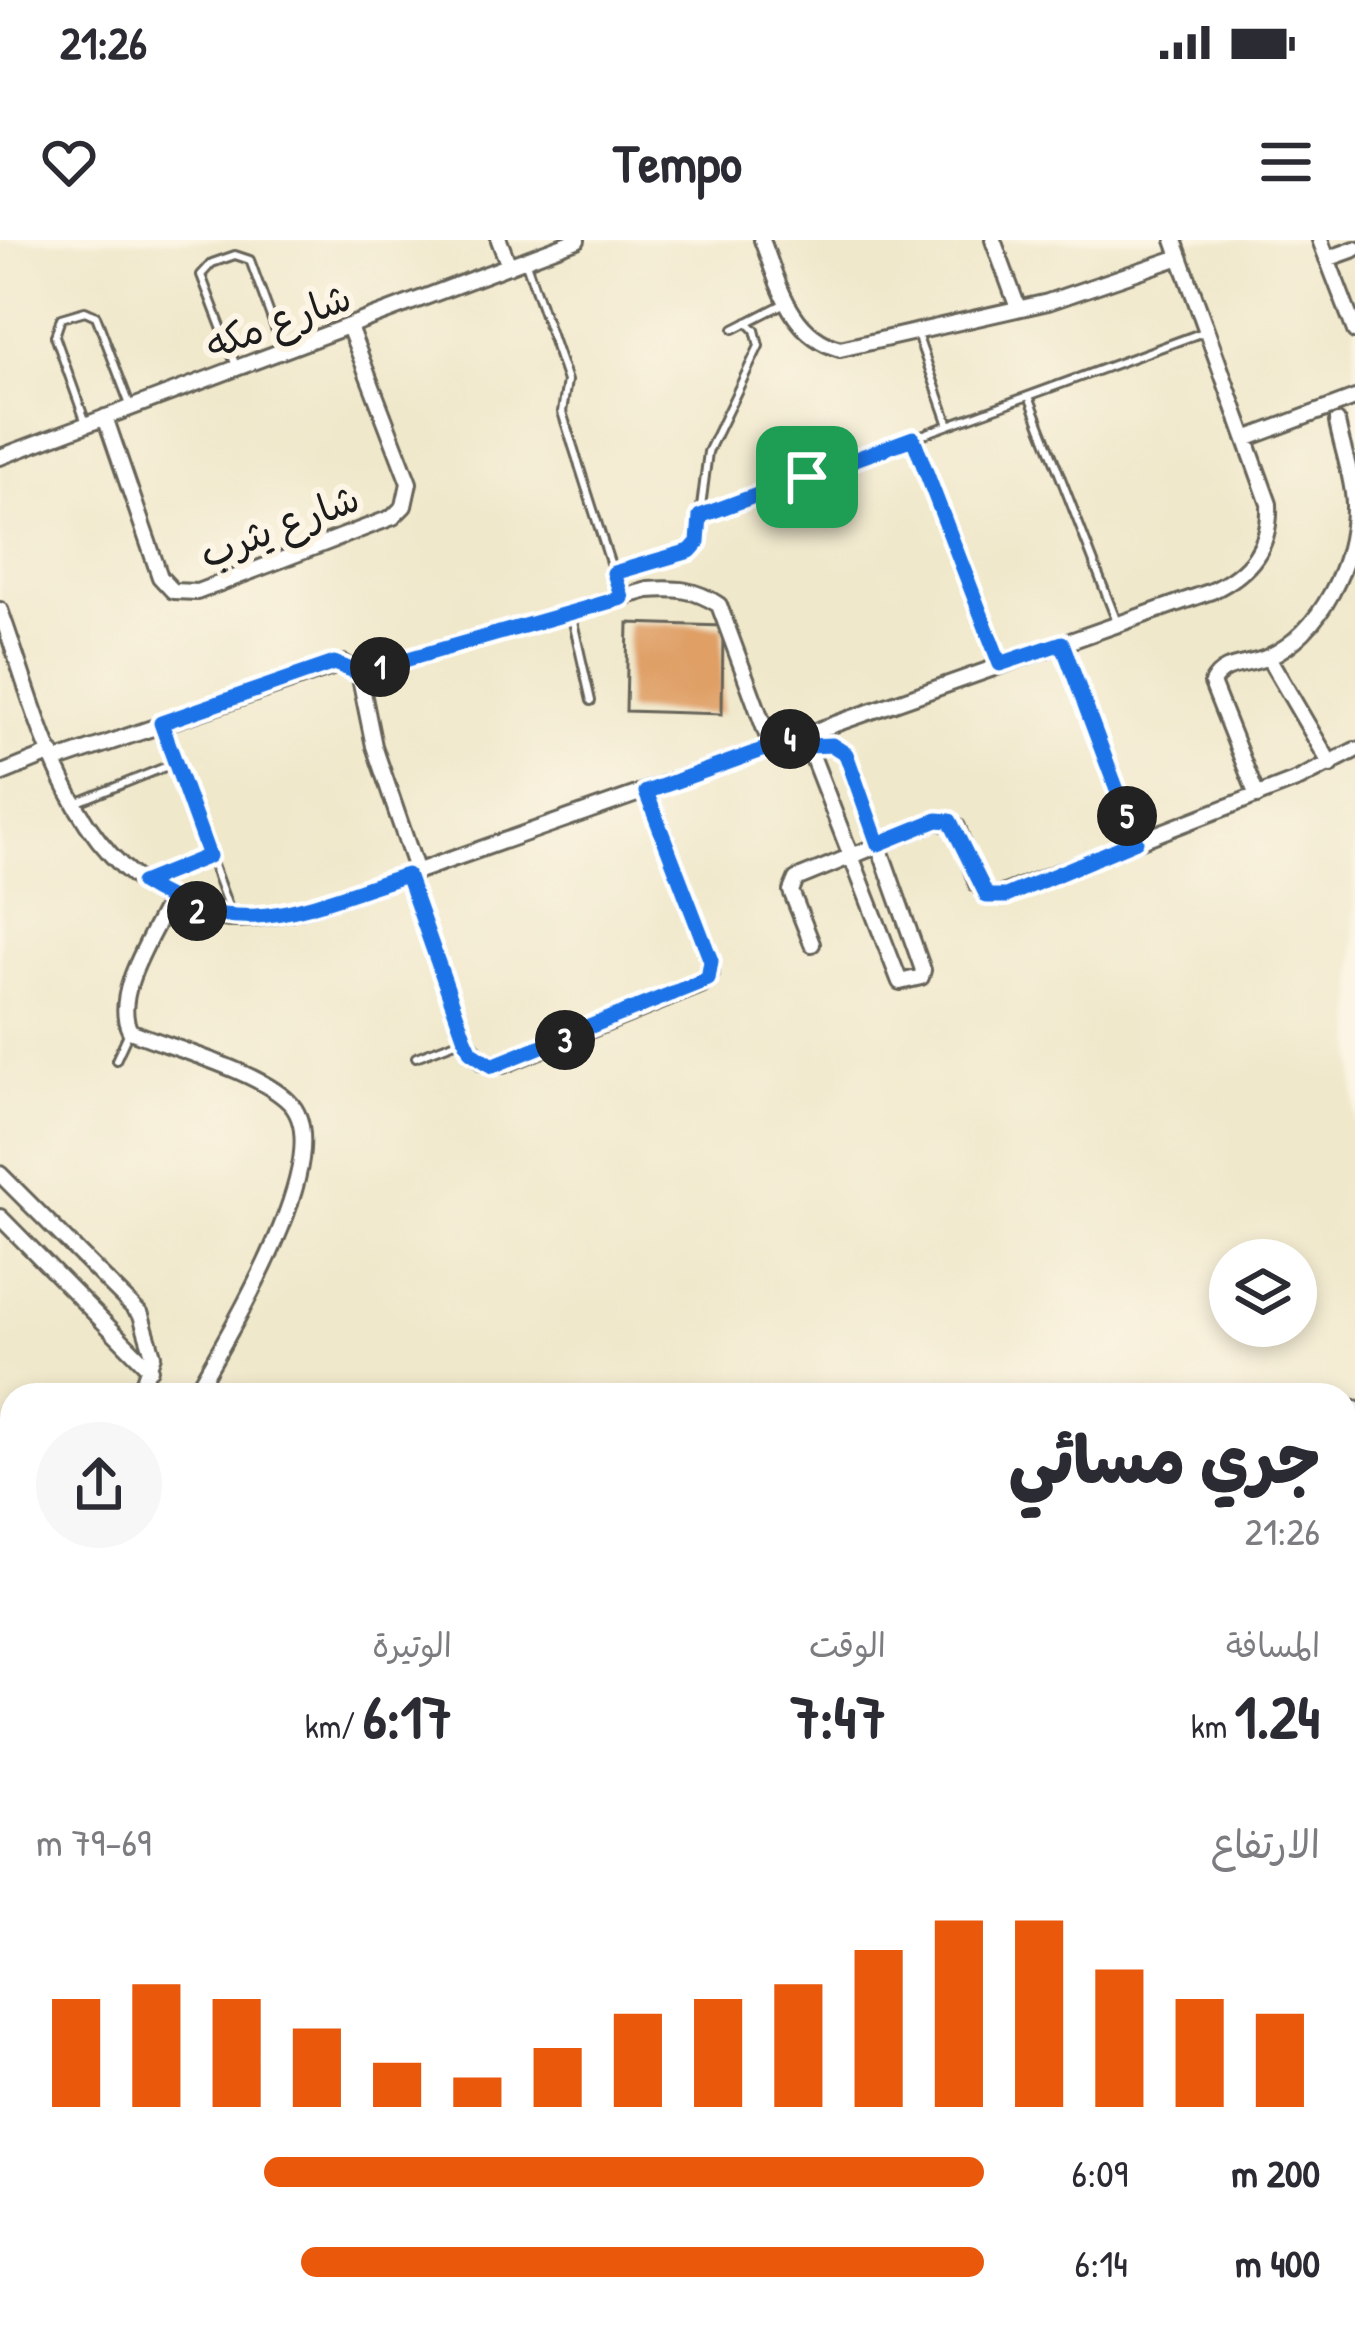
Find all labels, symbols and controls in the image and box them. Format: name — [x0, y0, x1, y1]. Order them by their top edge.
text: 21:26 — [60, 12, 147, 73]
text: Tempo — [613, 126, 742, 199]
icon: heart — [36, 129, 102, 195]
icon: menu — [1253, 129, 1319, 195]
street label: شارع مكه — [198, 269, 359, 373]
pin — [756, 426, 858, 528]
icon: arrive — [774, 444, 840, 510]
street label: شارع يثرب — [192, 470, 367, 582]
pin: 1 — [350, 637, 410, 697]
text: 1 — [374, 645, 386, 689]
pin: 4 — [760, 709, 820, 769]
text: 4 — [784, 717, 796, 761]
pin: 5 — [1097, 786, 1157, 846]
text: 5 — [1120, 794, 1134, 838]
pin: 2 — [167, 881, 227, 941]
text: 2 — [189, 889, 205, 933]
pin: 3 — [535, 1010, 595, 1070]
text: 3 — [558, 1018, 572, 1062]
map controls — [1209, 1239, 1317, 1347]
button: layers — [1209, 1239, 1317, 1347]
text: جري مسائي — [1009, 1414, 1320, 1504]
button: share — [36, 1422, 162, 1548]
text: 21:26 — [1245, 1504, 1320, 1557]
text: الوتيرة — [372, 1623, 452, 1667]
text: الوقت — [809, 1623, 886, 1667]
text: المسافة — [1226, 1623, 1320, 1667]
text: 6:17 — [363, 1675, 452, 1757]
text: 7:47 — [790, 1675, 886, 1757]
text: 1.24 — [1235, 1675, 1320, 1757]
text: /km — [305, 1704, 363, 1748]
text: km — [1191, 1704, 1235, 1748]
text: 69–79 m — [36, 1815, 151, 1868]
text: الارتفاع — [1211, 1817, 1320, 1870]
text: 6:09 — [1072, 2146, 1128, 2199]
text: 200 m — [1231, 2146, 1320, 2199]
text: 6:14 — [1075, 2236, 1128, 2289]
text: 400 m — [1235, 2236, 1320, 2289]

